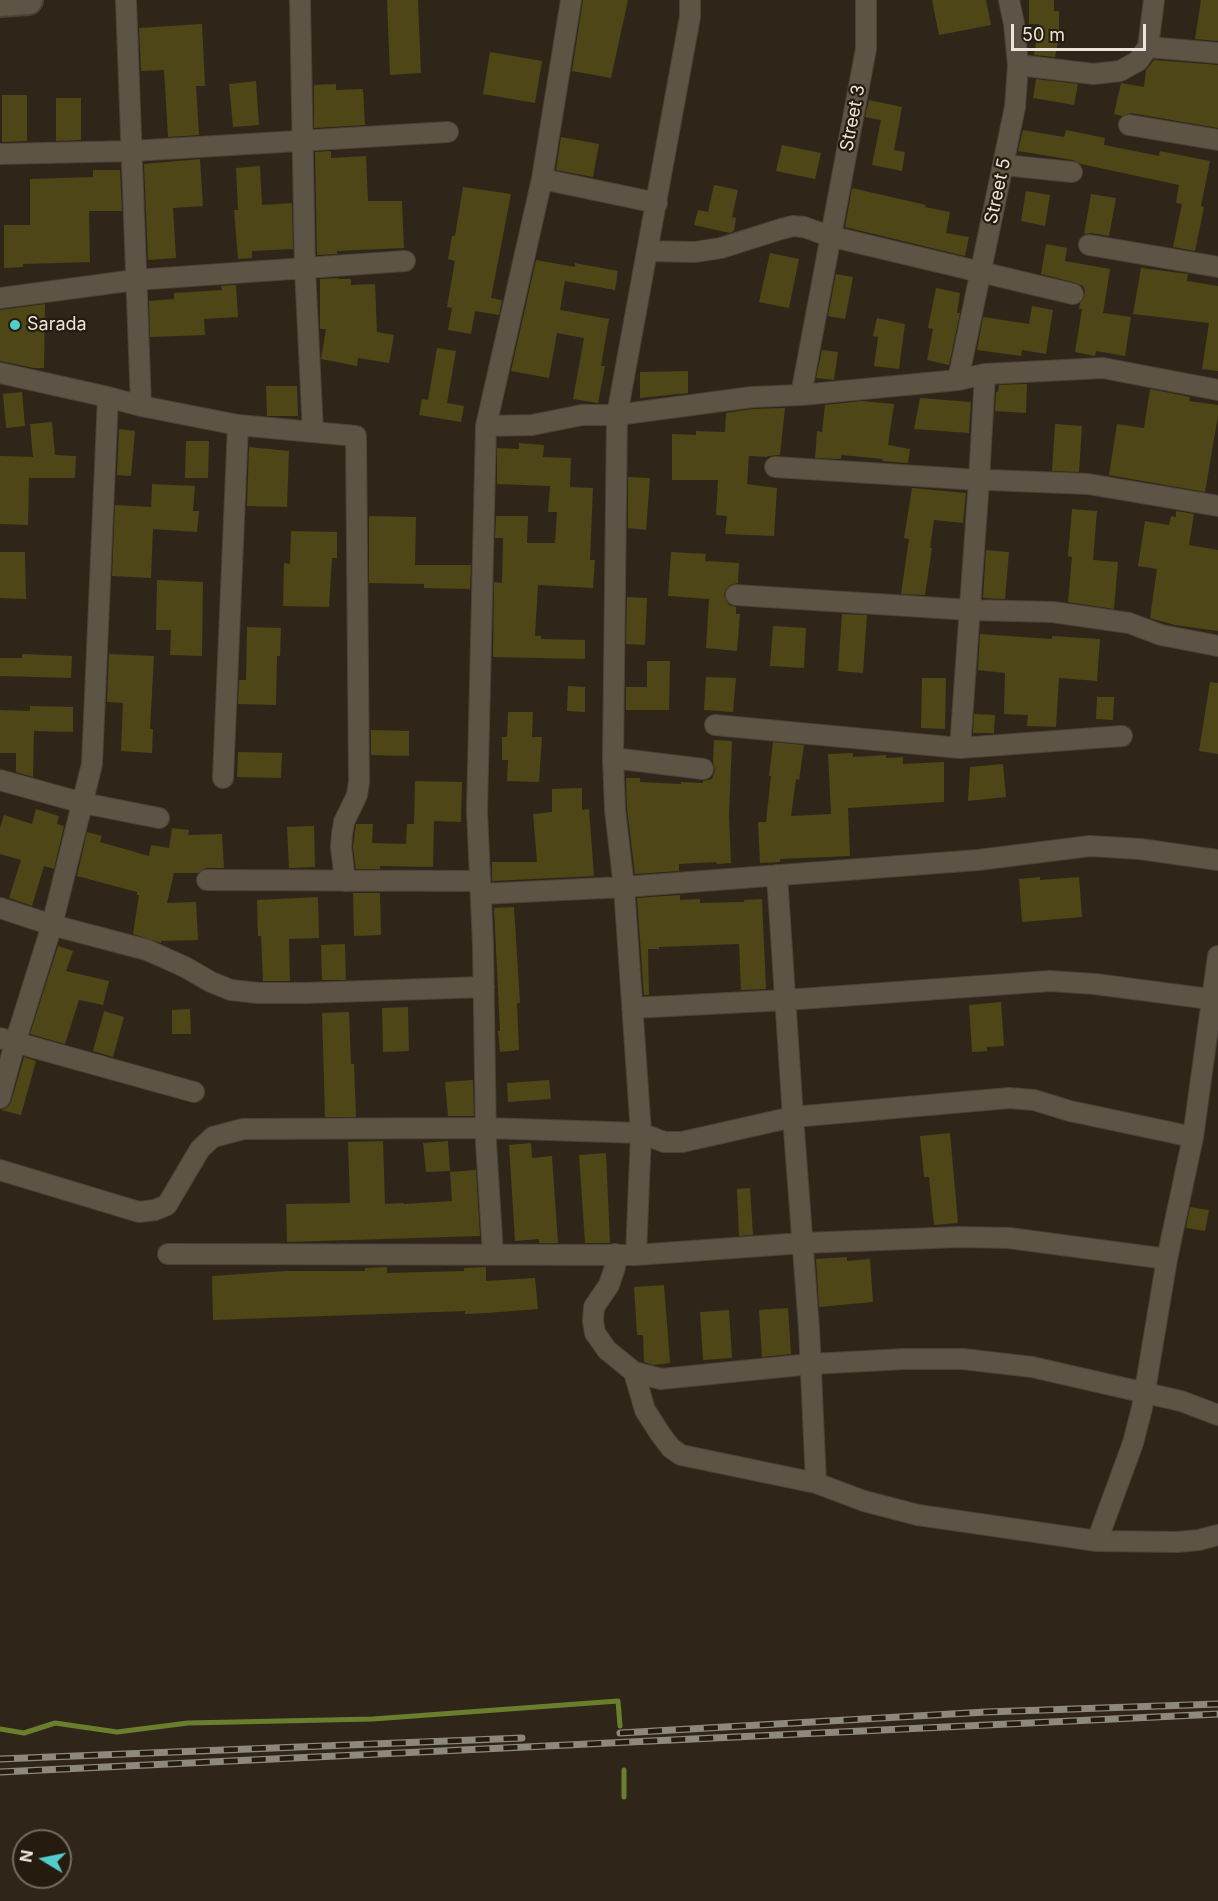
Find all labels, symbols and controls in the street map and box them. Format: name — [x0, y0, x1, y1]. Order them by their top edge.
scale bar — [1014, 12, 1149, 50]
text: 50 m — [1022, 24, 1065, 45]
street label: Street 3 — [836, 83, 870, 153]
street label: Street 5 — [980, 156, 1016, 226]
place label: Sarada — [27, 314, 87, 336]
marker: Sarada — [8, 318, 22, 332]
north arrow — [12, 1829, 72, 1889]
text: N — [15, 1848, 37, 1864]

